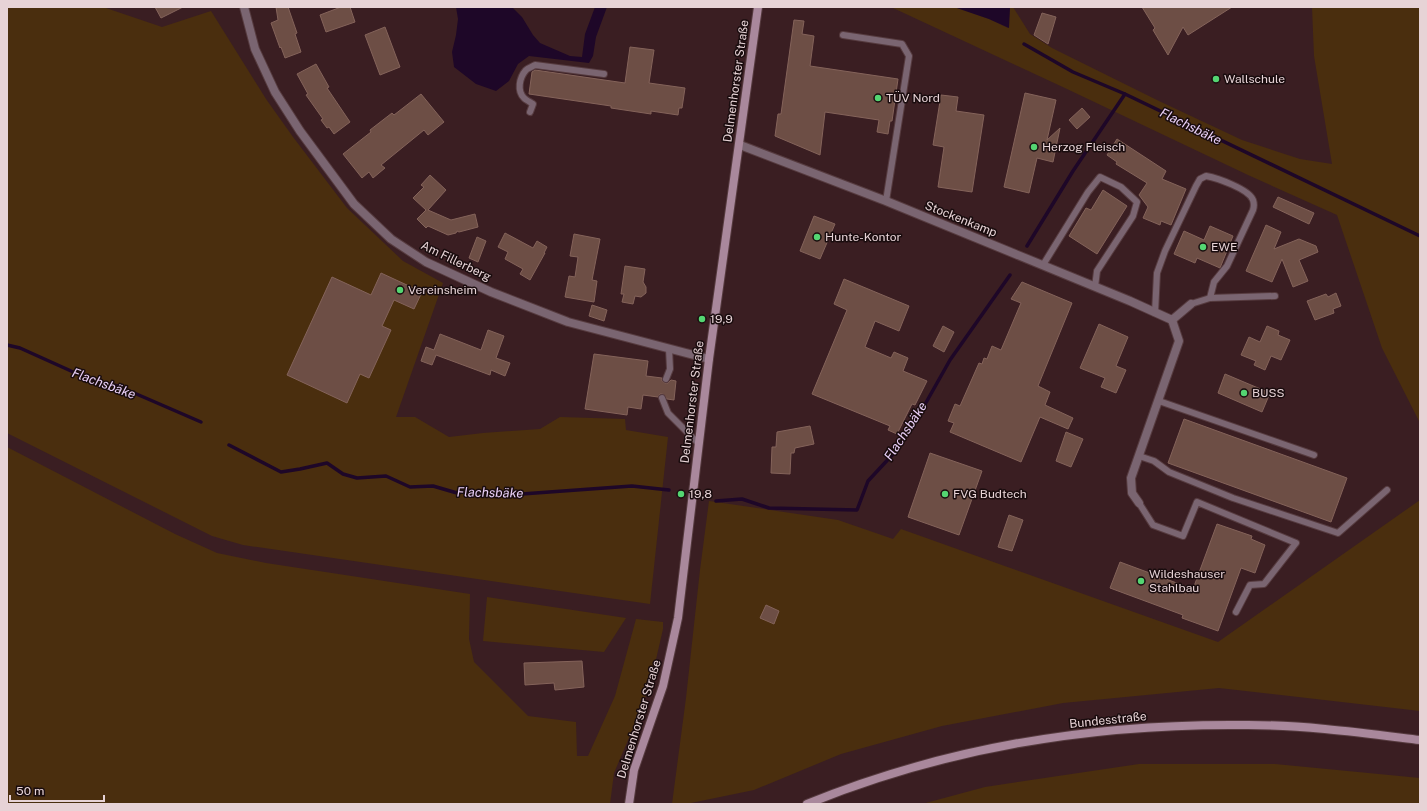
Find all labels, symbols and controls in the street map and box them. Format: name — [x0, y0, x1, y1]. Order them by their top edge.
street label: Delmenhorster Straße — [720, 19, 752, 143]
place label: Wallschule — [1224, 72, 1285, 86]
marker: Wallschule — [1211, 74, 1221, 84]
place label: TÜV Nord — [886, 91, 940, 105]
marker: TÜV Nord — [873, 93, 883, 103]
water label: Flachsbäke — [1157, 105, 1224, 148]
place label: Herzog Fleisch — [1042, 140, 1125, 154]
marker: Herzog Fleisch — [1029, 142, 1039, 152]
street label: Stockenkamp — [923, 198, 999, 240]
place label: Hunte-Kontor — [825, 230, 901, 244]
marker: Hunte-Kontor — [812, 232, 822, 242]
street label: Am Fillerberg — [419, 238, 493, 284]
place label: EWE — [1211, 240, 1237, 254]
marker: EWE — [1198, 242, 1208, 252]
place label: Vereinsheim — [408, 283, 477, 297]
marker: Vereinsheim — [395, 285, 405, 295]
place label: 19,9 — [710, 312, 733, 326]
marker: 19,9 — [697, 314, 707, 324]
street label: Delmenhorster Straße — [678, 340, 706, 464]
water label: Flachsbäke — [70, 365, 138, 402]
place label: BUSS — [1252, 386, 1285, 400]
marker: BUSS — [1239, 388, 1249, 398]
water label: Flachsbäke — [881, 399, 930, 463]
water label: Flachsbäke — [456, 484, 524, 501]
place label: 19,8 — [689, 487, 712, 501]
place label: FVG Budtech — [953, 487, 1027, 501]
marker: 19,8 — [676, 489, 686, 499]
marker: FVG Budtech — [940, 489, 950, 499]
place label: Wildeshauser Stahlbau — [1149, 567, 1225, 595]
marker: Wildeshauser Stahlbau — [1136, 576, 1146, 586]
street label: Delmenhorster Straße — [614, 658, 664, 780]
street label: Bundesstraße — [1069, 709, 1147, 731]
scale bar — [10, 777, 104, 803]
text: 50 m — [16, 784, 44, 798]

